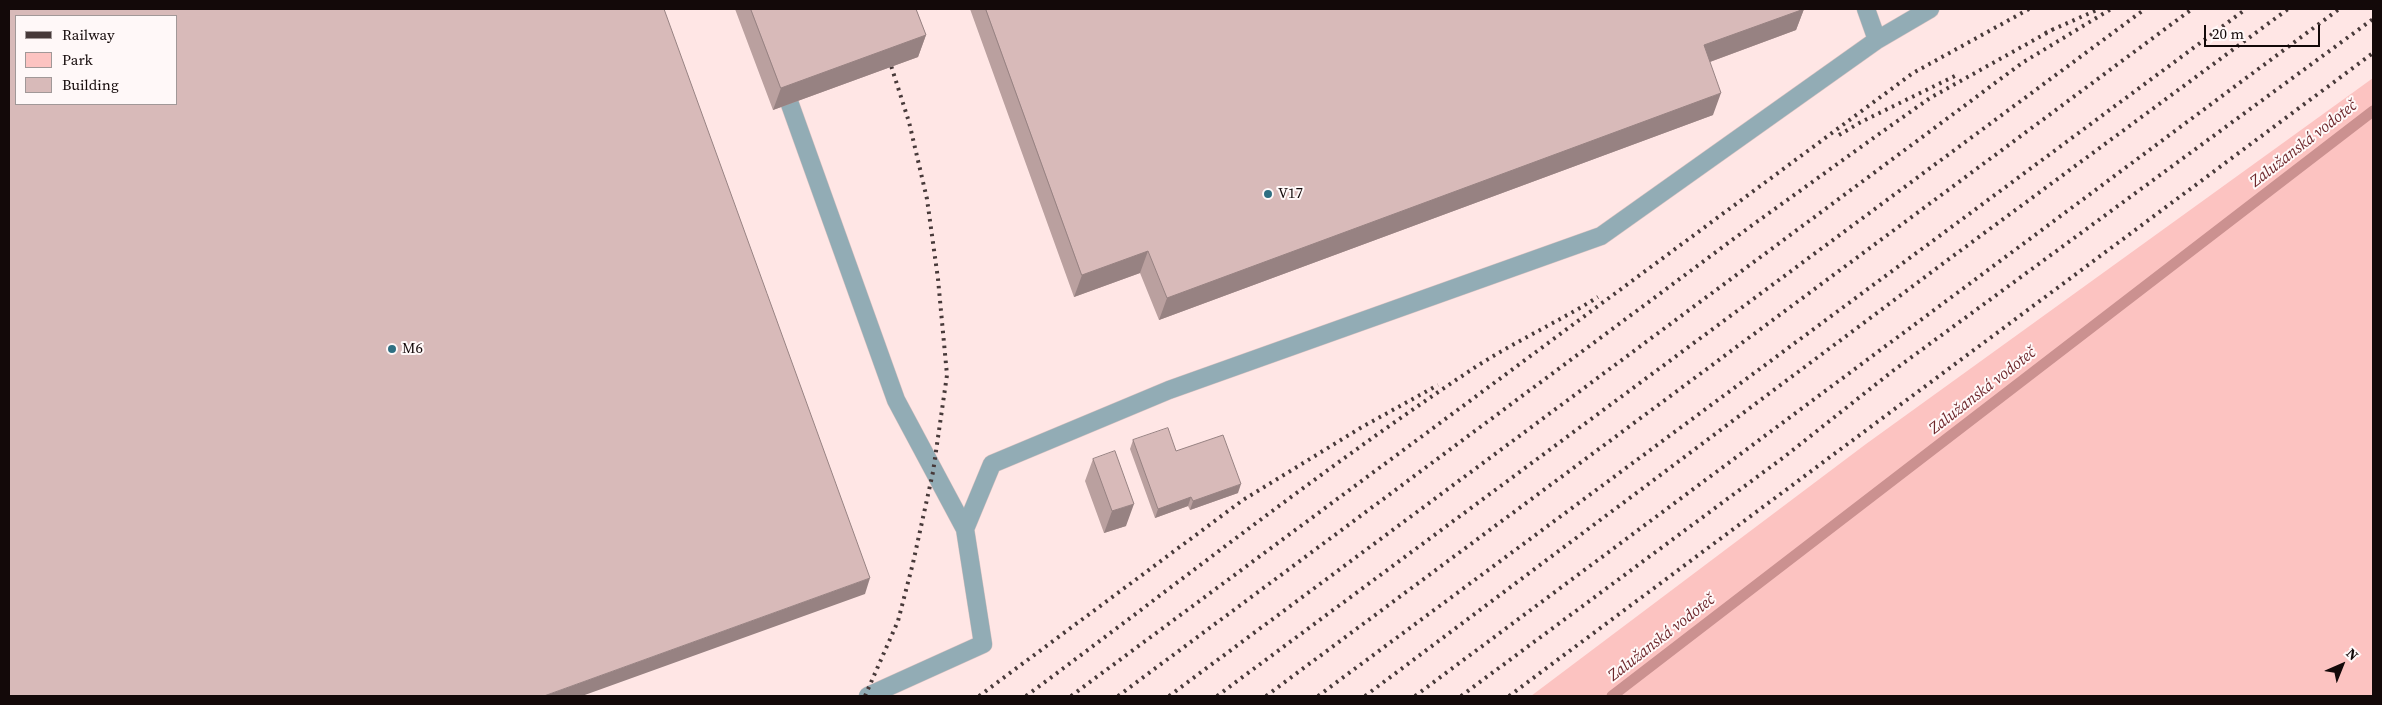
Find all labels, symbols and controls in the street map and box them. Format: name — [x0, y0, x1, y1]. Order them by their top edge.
legend — [15, 15, 178, 105]
scale bar — [2207, 15, 2323, 47]
text: 20 m — [2212, 23, 2244, 44]
text: Railway — [62, 24, 115, 45]
text: Park — [62, 49, 93, 70]
text: Building — [62, 74, 119, 95]
water label: Zalužanská vodoteč — [2247, 96, 2361, 192]
place label: V17 — [1278, 185, 1303, 203]
marker: V17 — [1262, 188, 1274, 200]
place label: M6 — [402, 340, 423, 358]
marker: M6 — [386, 343, 398, 355]
water label: Zalužanská vodoteč — [1926, 343, 2040, 439]
water label: Zalužanská vodoteč — [1605, 590, 1719, 686]
north arrow — [2317, 640, 2367, 690]
text: N — [2342, 643, 2363, 665]

